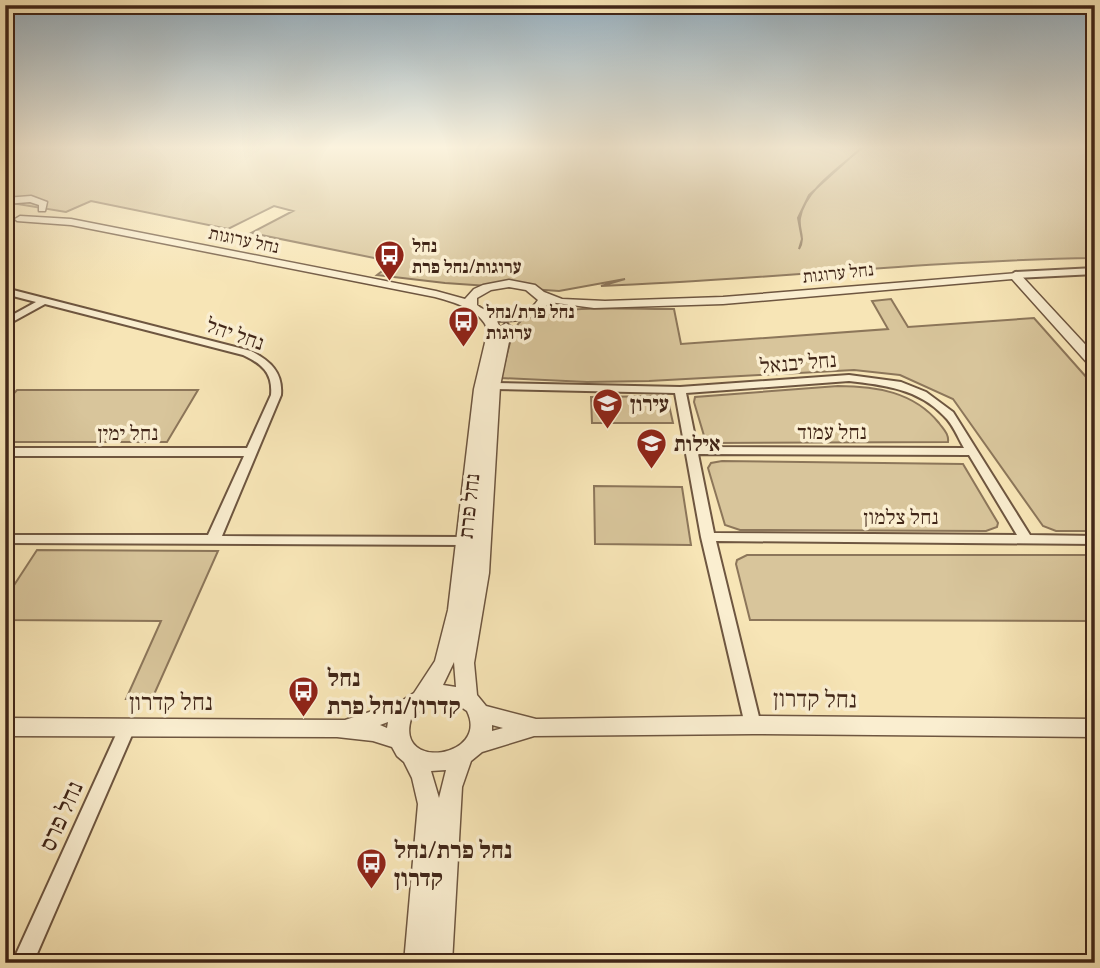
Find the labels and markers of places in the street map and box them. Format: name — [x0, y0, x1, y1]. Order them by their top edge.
place label: נחל ערוגות/נחל פרת — [412, 235, 522, 281]
bus stop icon: נחל ערוגות/נחל פרת — [372, 239, 406, 283]
place label: נחל פרת/נחל ערוגות — [486, 301, 575, 347]
bus stop icon: נחל פרת/נחל ערוגות — [446, 305, 480, 349]
school or university icon: עירון — [590, 387, 624, 431]
place label: עירון — [630, 391, 669, 420]
school or university icon: אילות — [634, 427, 668, 471]
place label: אילות — [674, 431, 720, 460]
place label: נחל קדרון/נחל פרת — [327, 663, 461, 725]
bus stop icon: נחל קדרון/נחל פרת — [287, 675, 321, 719]
place label: נחל פרת/נחל קדרון — [394, 835, 512, 897]
bus stop icon: נחל פרת/נחל קדרון — [354, 847, 388, 891]

